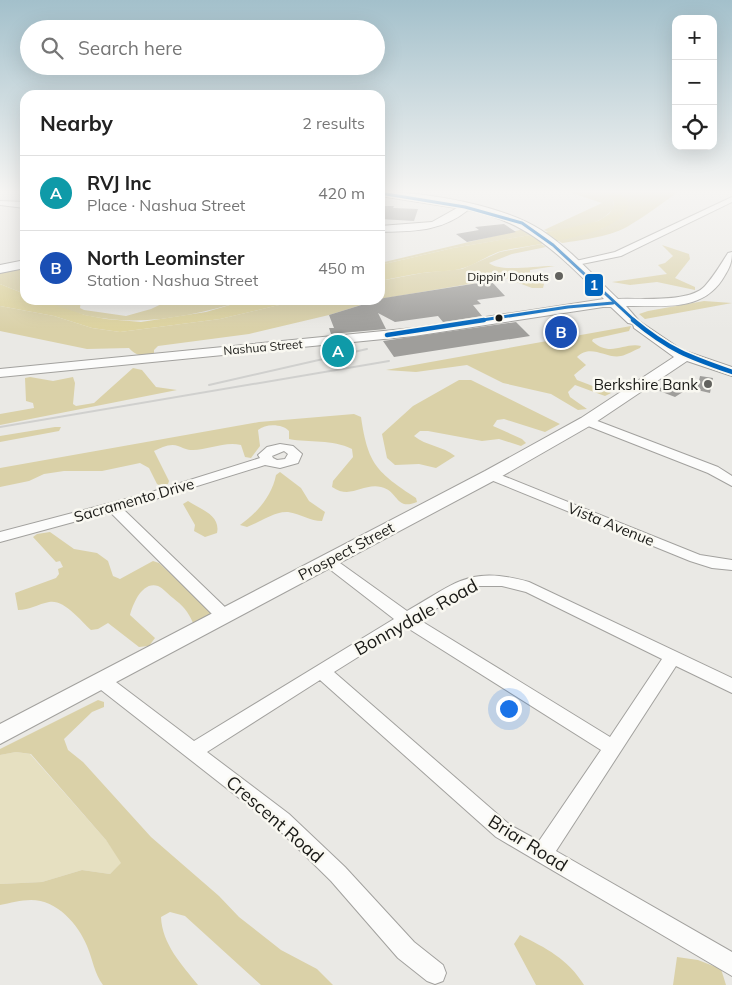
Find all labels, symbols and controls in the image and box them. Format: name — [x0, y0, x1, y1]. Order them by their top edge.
map controls — [672, 15, 717, 150]
button: + — [672, 15, 717, 60]
search box — [20, 20, 385, 75]
icon: search — [38, 34, 66, 62]
text: Search here — [78, 36, 182, 60]
button: − — [672, 60, 717, 105]
button: locate — [672, 105, 717, 150]
text: Nearby — [40, 110, 113, 136]
text: 2 results — [302, 113, 365, 133]
text: RVJ Inc — [87, 171, 151, 195]
text: A — [50, 183, 62, 203]
text: 420 m — [318, 183, 365, 203]
text: Place · Nashua Street — [87, 195, 245, 215]
text: North Leominster — [87, 246, 245, 270]
text: B — [50, 258, 62, 278]
text: 450 m — [318, 258, 365, 278]
place label: Dippin' Donuts — [467, 269, 549, 284]
text: Station · Nashua Street — [87, 270, 258, 290]
marker: Dippin' Donuts — [553, 270, 565, 282]
line badge: 1 — [584, 273, 604, 297]
text: 1 — [590, 276, 598, 294]
unlabelled marker — [494, 313, 504, 323]
pin: B — [545, 313, 577, 351]
pin: A — [322, 332, 354, 370]
street label: Nashua Street — [223, 336, 303, 358]
place label: Berkshire Bank — [594, 375, 698, 394]
marker: Berkshire Bank — [702, 378, 714, 390]
street label: Sacramento Drive — [72, 474, 196, 526]
street label: Vista Avenue — [565, 498, 657, 550]
street label: Prospect Street — [295, 518, 397, 584]
street label: Bonnydale Road — [350, 574, 482, 660]
your location — [496, 696, 522, 722]
street label: Crescent Road — [222, 770, 328, 868]
street label: Briar Road — [484, 810, 572, 876]

